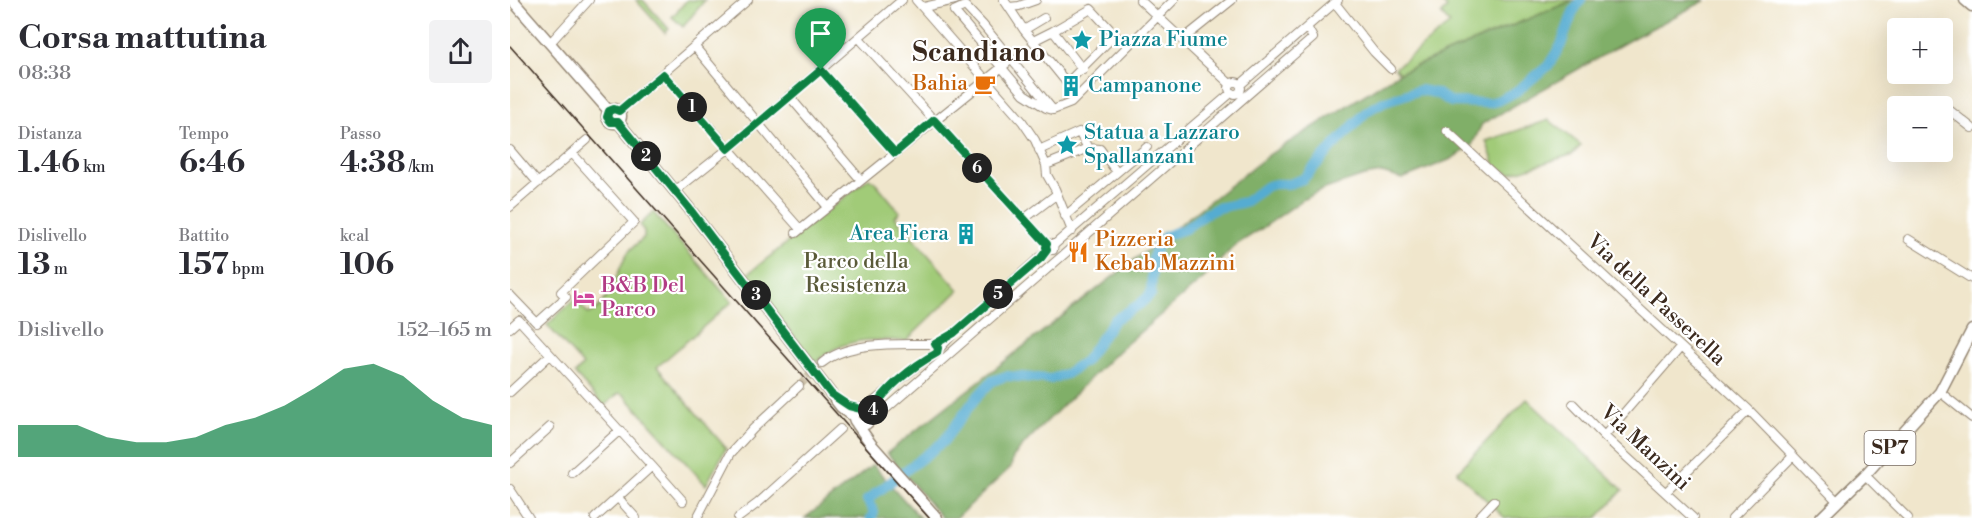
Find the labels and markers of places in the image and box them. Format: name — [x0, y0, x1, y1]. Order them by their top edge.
pin — [795, 8, 846, 70]
place label: Piazza Fiume — [1099, 27, 1228, 53]
place icon: Piazza Fiume — [1070, 28, 1094, 52]
place label: Bahia — [912, 71, 968, 97]
cafe icon: Bahia — [973, 72, 997, 96]
place label: Campanone — [1088, 73, 1202, 99]
building icon: Campanone — [1059, 74, 1083, 98]
pin: 1 — [677, 92, 707, 122]
place label: Statua a Lazzaro Spallanzani — [1084, 120, 1240, 170]
place icon: Statua a Lazzaro Spallanzani — [1055, 133, 1079, 157]
pin: 2 — [631, 141, 661, 171]
pin: 6 — [962, 153, 992, 183]
place label: Area Fiera — [848, 221, 949, 247]
building icon: Area Fiera — [954, 222, 978, 246]
place label: Pizzeria Kebab Mazzini — [1095, 227, 1236, 277]
restaurant icon: Pizzeria Kebab Mazzini — [1066, 240, 1090, 264]
place label: B&B Del Parco — [600, 273, 685, 323]
pin: 5 — [983, 279, 1013, 309]
pin: 3 — [741, 280, 771, 310]
hotel icon: B&B Del Parco — [572, 286, 596, 310]
pin: 4 — [858, 395, 888, 425]

